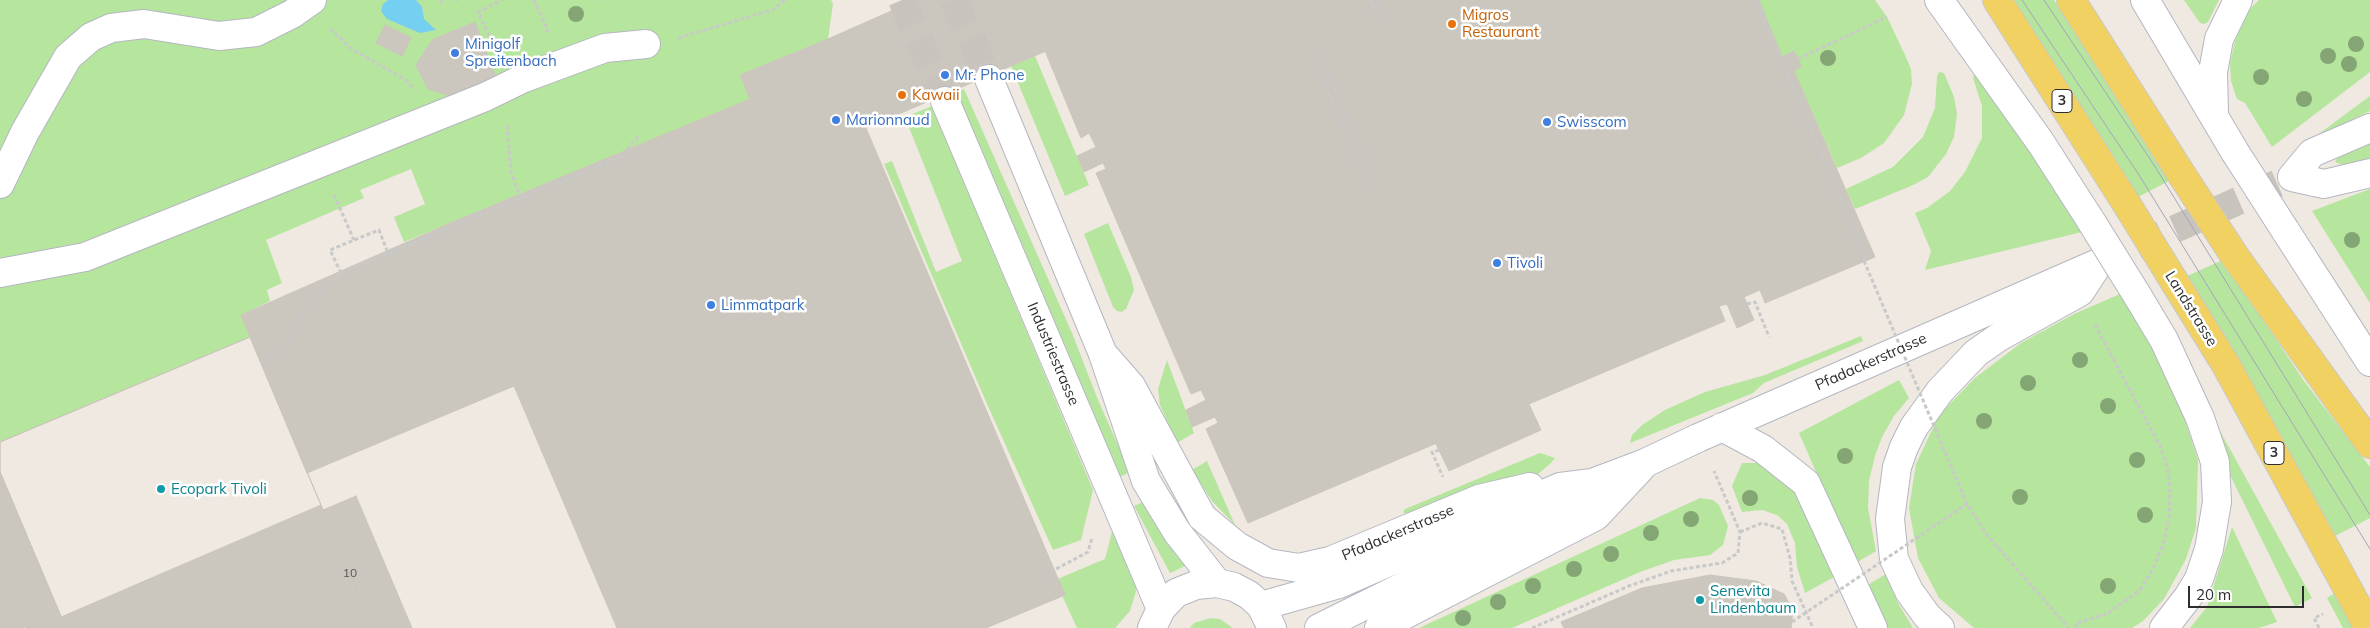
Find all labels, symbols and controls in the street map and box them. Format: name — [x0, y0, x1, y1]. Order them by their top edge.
place label: Migros Restaurant — [1462, 6, 1539, 41]
marker: Migros Restaurant — [1446, 18, 1458, 30]
place label: Minigolf Spreitenbach — [465, 35, 557, 70]
marker: Minigolf Spreitenbach — [449, 47, 461, 59]
place label: Mr. Phone — [955, 66, 1024, 84]
marker: Mr. Phone — [939, 69, 951, 81]
place label: Kawaii — [912, 86, 959, 104]
marker: Kawaii — [896, 89, 908, 101]
road number: 3 — [2052, 90, 2072, 112]
place label: Marionnaud — [846, 111, 930, 129]
place label: Swisscom — [1557, 113, 1627, 131]
marker: Marionnaud — [830, 114, 842, 126]
marker: Swisscom — [1541, 116, 1553, 128]
place label: Tivoli — [1507, 254, 1543, 272]
marker: Tivoli — [1491, 257, 1503, 269]
street label: Landstrasse — [2161, 268, 2221, 350]
place label: Limmatpark — [721, 296, 805, 314]
marker: Limmatpark — [705, 299, 717, 311]
street label: Industriestrasse — [1023, 300, 1083, 408]
street label: Pfadackerstrasse — [1812, 329, 1930, 395]
road number: 3 — [2264, 442, 2284, 464]
place label: Ecopark Tivoli — [171, 480, 267, 498]
marker: Ecopark Tivoli — [155, 483, 167, 495]
street label: Pfadackerstrasse — [1339, 501, 1457, 565]
house number: 10 — [343, 566, 357, 580]
scale bar — [2190, 576, 2306, 608]
place label: Senevita Lindenbaum — [1710, 582, 1796, 617]
text: 20 m — [2196, 585, 2231, 604]
marker: Senevita Lindenbaum — [1694, 594, 1706, 606]

